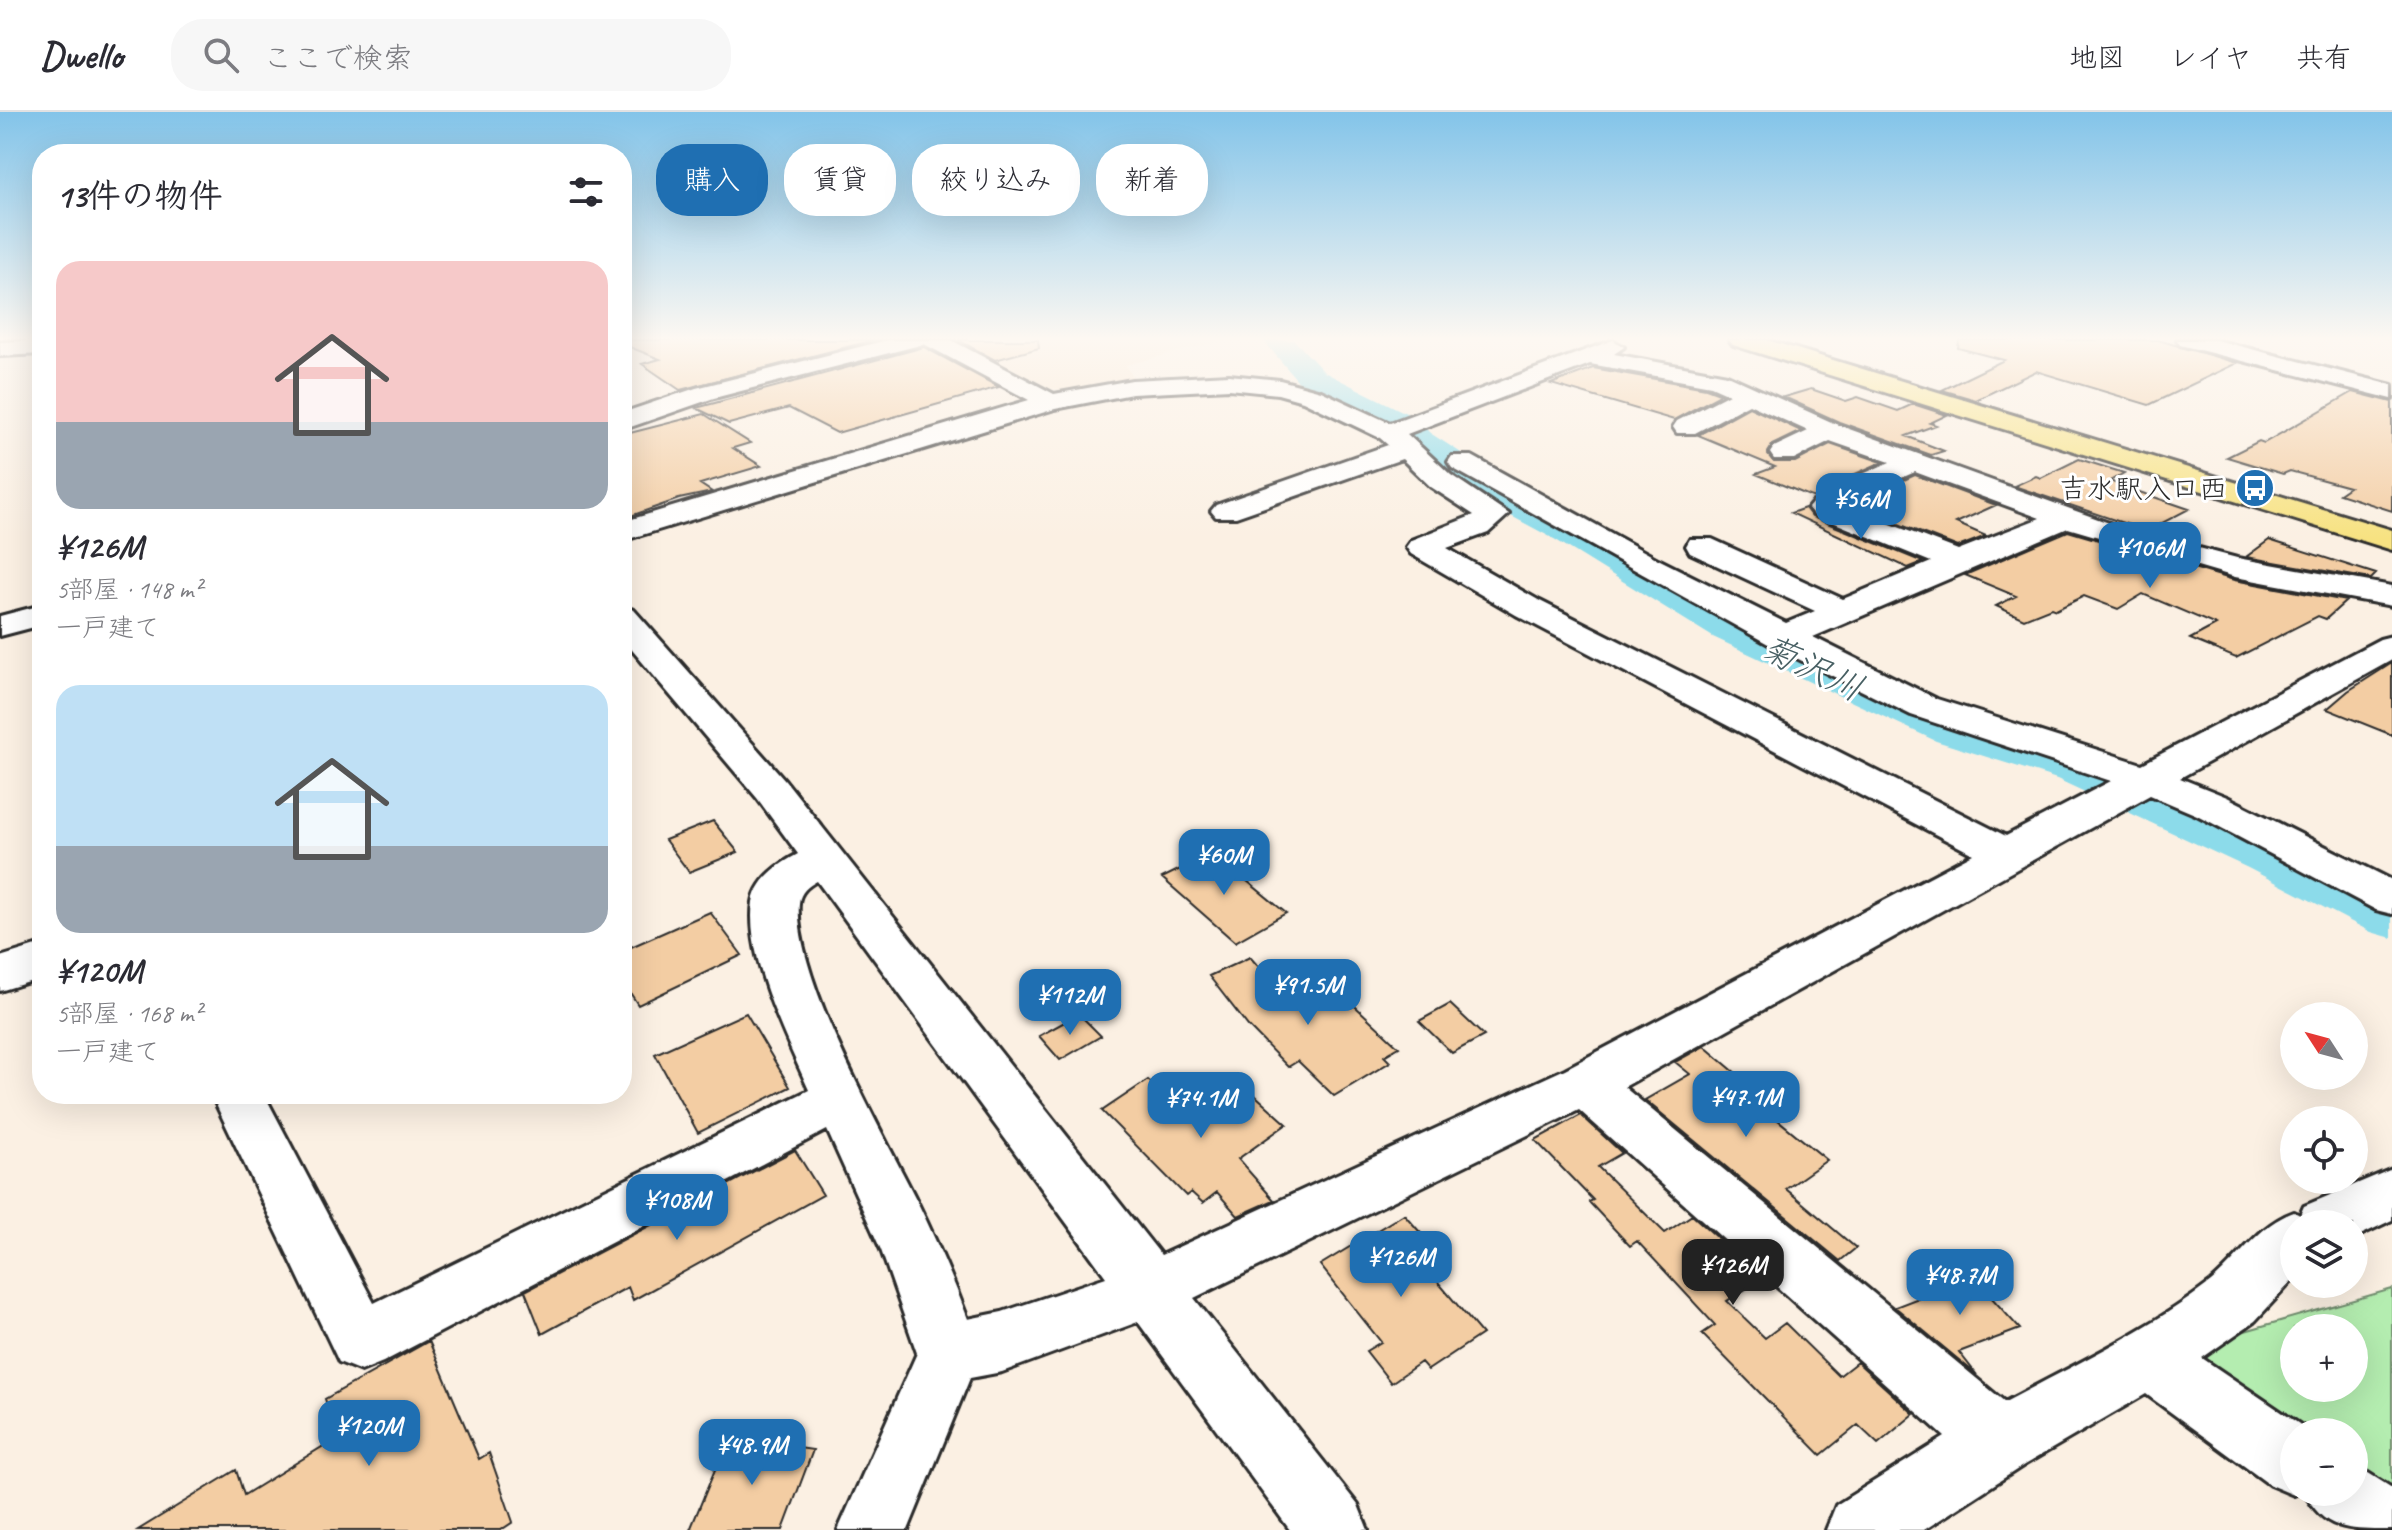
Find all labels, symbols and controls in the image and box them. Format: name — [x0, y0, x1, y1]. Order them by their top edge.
search box — [171, 19, 731, 91]
text: Dwello — [40, 32, 123, 79]
icon: search — [199, 33, 243, 77]
text: ここで検索 — [263, 39, 413, 77]
text: 地図 — [2069, 40, 2125, 75]
text: レイヤ — [2169, 40, 2252, 75]
text: 共有 — [2296, 40, 2352, 75]
chip: 購入 — [656, 144, 768, 216]
chip: 賃貸 — [784, 144, 896, 216]
chip: 絞り込み — [912, 144, 1080, 216]
chip: 新着 — [1096, 144, 1208, 216]
icon: filters — [564, 170, 608, 214]
text: 13件の物件 — [56, 174, 223, 217]
icon: home — [260, 313, 404, 457]
bus stop icon: 吉水駅入口西 — [2234, 467, 2276, 509]
place label: 吉水駅入口西 — [2059, 471, 2227, 506]
pin: ¥56M — [1814, 473, 1908, 541]
text: ¥56M — [1834, 482, 1888, 515]
pin: ¥106M — [2094, 522, 2206, 590]
text: ¥126M — [56, 525, 143, 568]
text: ¥106M — [2117, 531, 2183, 564]
text: 5部屋 · 148 m² — [56, 573, 201, 606]
text: 一戸建て — [56, 611, 160, 644]
water label: 菊沢川 — [1754, 624, 1871, 712]
icon: home — [260, 737, 404, 881]
pin: ¥60M — [1177, 829, 1271, 897]
text: ¥60M — [1197, 838, 1251, 871]
text: ¥120M — [56, 949, 142, 992]
pin: ¥91.5M — [1243, 959, 1373, 1027]
text: ¥91.5M — [1273, 968, 1343, 1001]
pin: ¥112M — [1014, 969, 1126, 1037]
text: ¥112M — [1037, 978, 1103, 1011]
text: 5部屋 · 168 m² — [56, 997, 201, 1030]
north arrow — [2280, 1002, 2368, 1090]
map controls — [2280, 1002, 2368, 1506]
text: 一戸建て — [56, 1035, 160, 1068]
pin: ¥47.1M — [1681, 1071, 1811, 1139]
pin: ¥74.1M — [1136, 1072, 1266, 1140]
text: ¥47.1M — [1711, 1080, 1781, 1113]
text: ¥74.1M — [1166, 1081, 1236, 1114]
button: locate — [2280, 1106, 2368, 1194]
pin: ¥108M — [621, 1174, 733, 1242]
text: ¥108M — [644, 1183, 710, 1216]
button: layers — [2280, 1210, 2368, 1298]
pin: ¥126M — [1345, 1231, 1457, 1299]
pin: ¥126M — [1677, 1239, 1789, 1307]
text: ¥126M — [1368, 1240, 1434, 1273]
text: ¥126M — [1700, 1248, 1766, 1281]
pin: ¥48.7M — [1895, 1249, 2025, 1317]
text: ¥48.7M — [1925, 1258, 1995, 1291]
button: + — [2280, 1314, 2368, 1402]
pin: ¥120M — [313, 1400, 425, 1468]
text: ¥120M — [336, 1409, 402, 1442]
button: − — [2280, 1418, 2368, 1506]
pin: ¥48.9M — [687, 1419, 817, 1487]
text: ¥48.9M — [717, 1428, 787, 1461]

